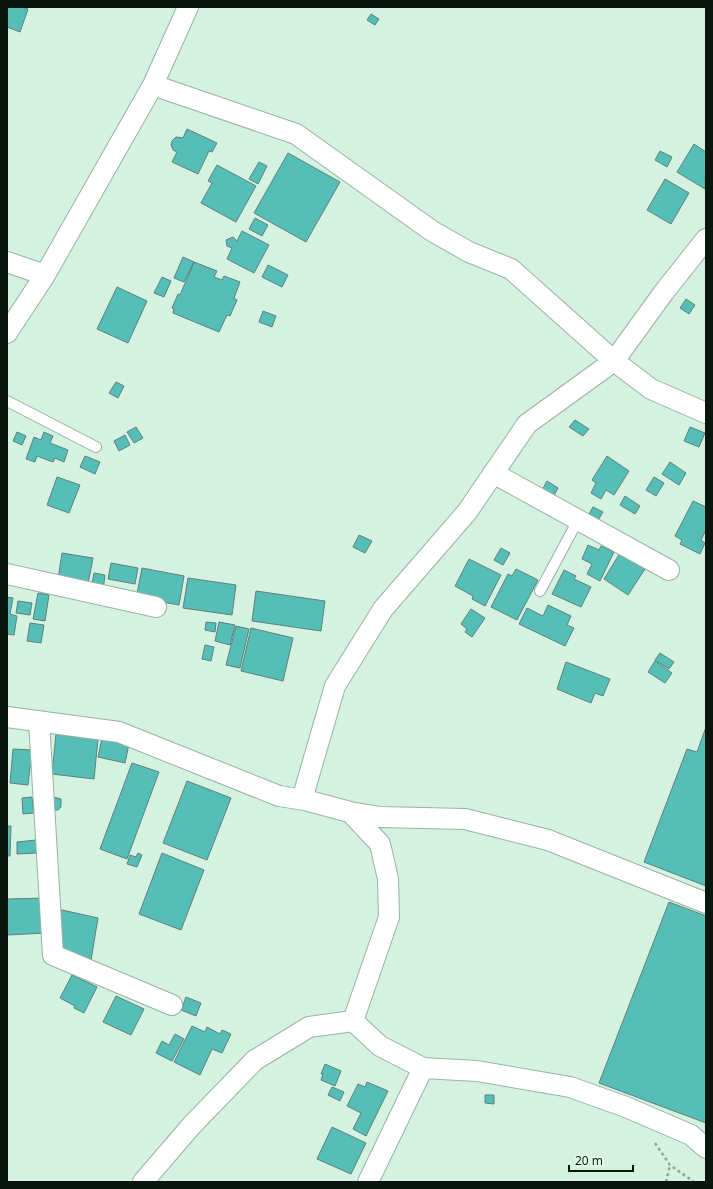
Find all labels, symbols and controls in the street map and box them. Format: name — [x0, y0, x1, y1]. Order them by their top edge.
scale bar — [569, 1147, 633, 1173]
text: 20 m — [575, 1152, 603, 1169]

